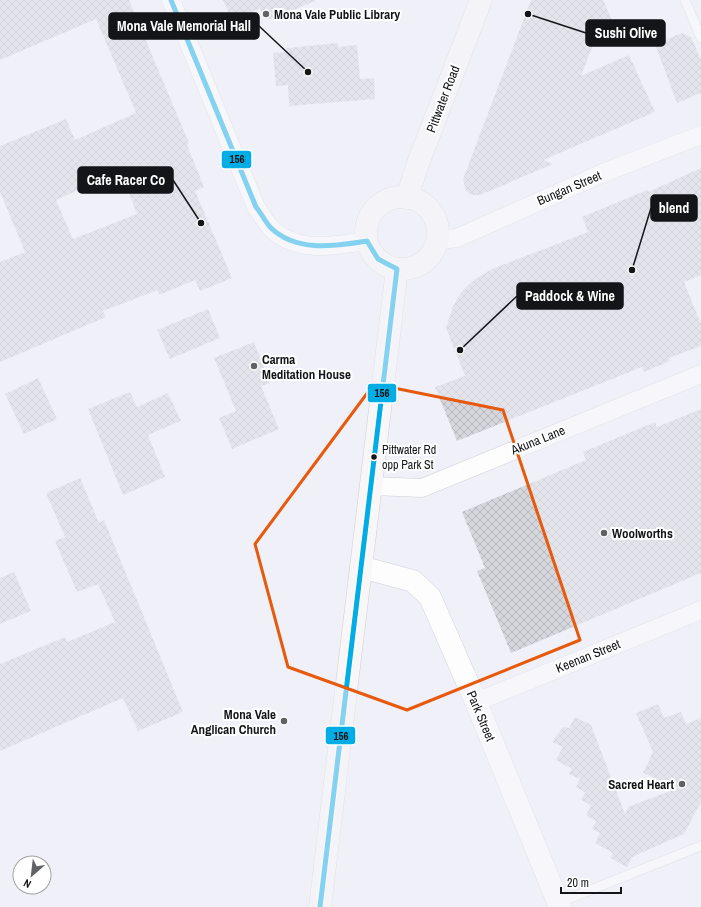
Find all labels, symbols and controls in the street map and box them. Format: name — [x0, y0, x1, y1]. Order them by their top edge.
place label: Mona Vale Public Library — [274, 6, 400, 23]
marker: Mona Vale Public Library — [261, 9, 271, 19]
callout: Mona Vale Memorial Hall — [109, 13, 259, 39]
text: Mona Vale Memorial Hall — [117, 17, 251, 35]
callout: Sushi Olive — [586, 20, 665, 46]
text: Sushi Olive — [595, 24, 657, 42]
street label: Pittwater Road — [422, 63, 464, 135]
line badge: 156 — [221, 150, 252, 169]
text: 156 — [229, 152, 245, 166]
callout: Cafe Racer Co — [78, 167, 173, 193]
street label: Bungan Street — [534, 167, 604, 209]
text: Cafe Racer Co — [87, 171, 165, 189]
callout: blend — [651, 195, 697, 221]
text: blend — [659, 199, 689, 217]
callout: Paddock & Wine — [517, 283, 623, 309]
text: Paddock & Wine — [525, 287, 615, 305]
place label: Carma Meditation House — [262, 351, 351, 383]
marker: Carma Meditation House — [249, 361, 259, 371]
line badge: 156 — [367, 383, 397, 403]
text: 156 — [374, 386, 390, 400]
street label: Akuna Lane — [508, 421, 568, 459]
place label: Pittwater Rd opp Park St — [382, 442, 436, 473]
marker: Pittwater Rd opp Park St — [369, 452, 379, 462]
place label: Woolworths — [612, 525, 673, 542]
marker: Woolworths — [599, 528, 609, 538]
street label: Keenan Street — [553, 635, 623, 677]
street label: Park Street — [463, 688, 499, 744]
place label: Mona Vale Anglican Church — [191, 706, 276, 738]
marker: Mona Vale Anglican Church — [279, 716, 289, 726]
line badge: 156 — [325, 726, 356, 745]
text: 156 — [333, 729, 349, 743]
place label: Sacred Heart — [608, 776, 674, 793]
marker: Sacred Heart — [677, 779, 687, 789]
north arrow — [12, 855, 52, 895]
scale bar — [561, 869, 621, 895]
text: 20 m — [567, 875, 589, 891]
text: N — [21, 876, 33, 892]

